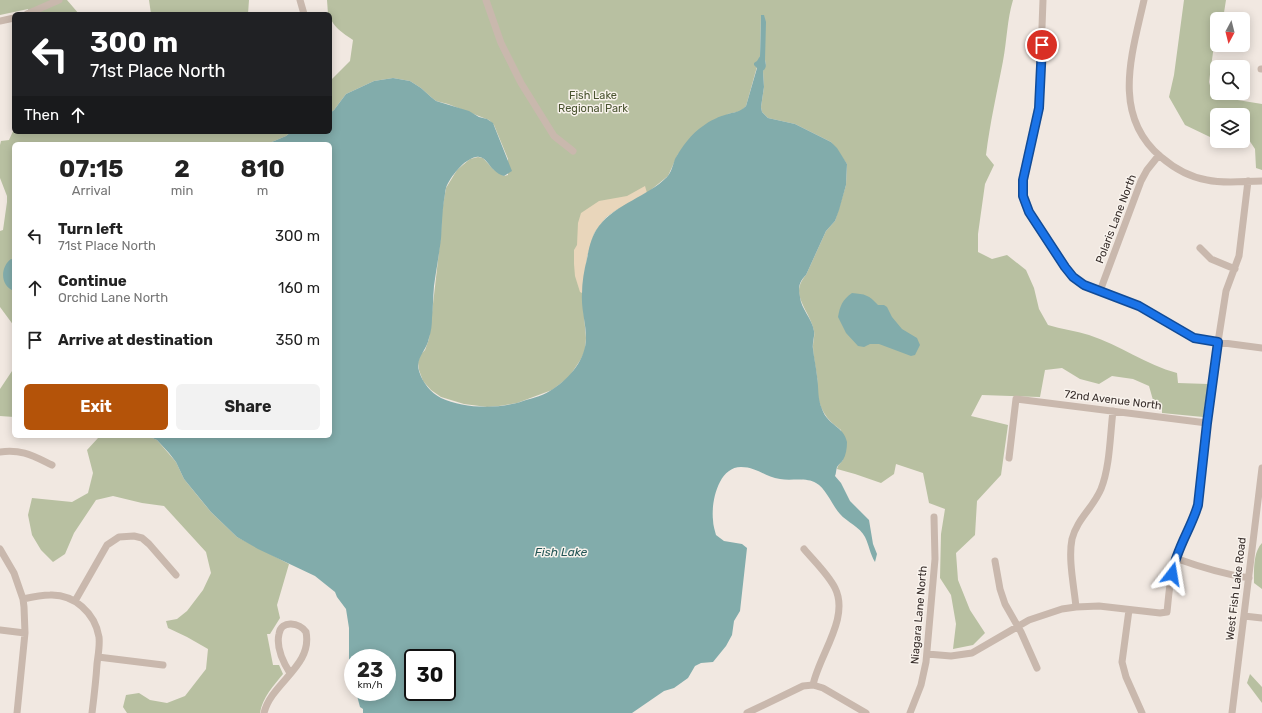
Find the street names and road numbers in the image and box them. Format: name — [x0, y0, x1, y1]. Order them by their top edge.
street label: Polaris Lane North — [1093, 173, 1139, 265]
street label: 72nd Avenue North — [1064, 388, 1162, 412]
street label: West Fish Lake Road — [1223, 537, 1249, 641]
street label: Niagara Lane North — [908, 565, 930, 665]

